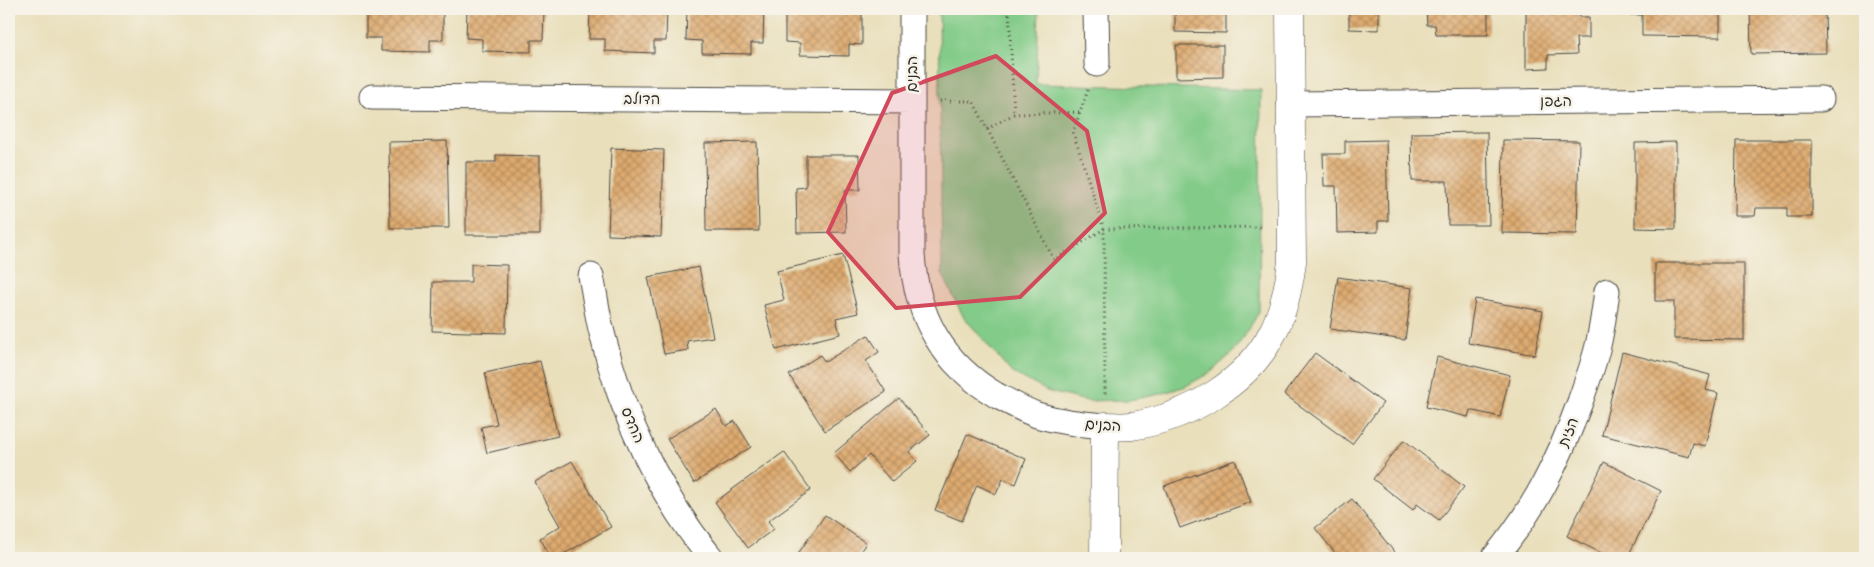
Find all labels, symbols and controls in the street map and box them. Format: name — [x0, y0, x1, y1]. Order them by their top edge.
street label: הבנים — [899, 56, 922, 92]
street label: הדולב — [624, 86, 660, 109]
street label: הגפן — [1540, 88, 1572, 111]
street label: ההדס — [616, 403, 652, 446]
street label: הבנים — [1084, 411, 1122, 436]
street label: הזית — [1550, 413, 1583, 451]

